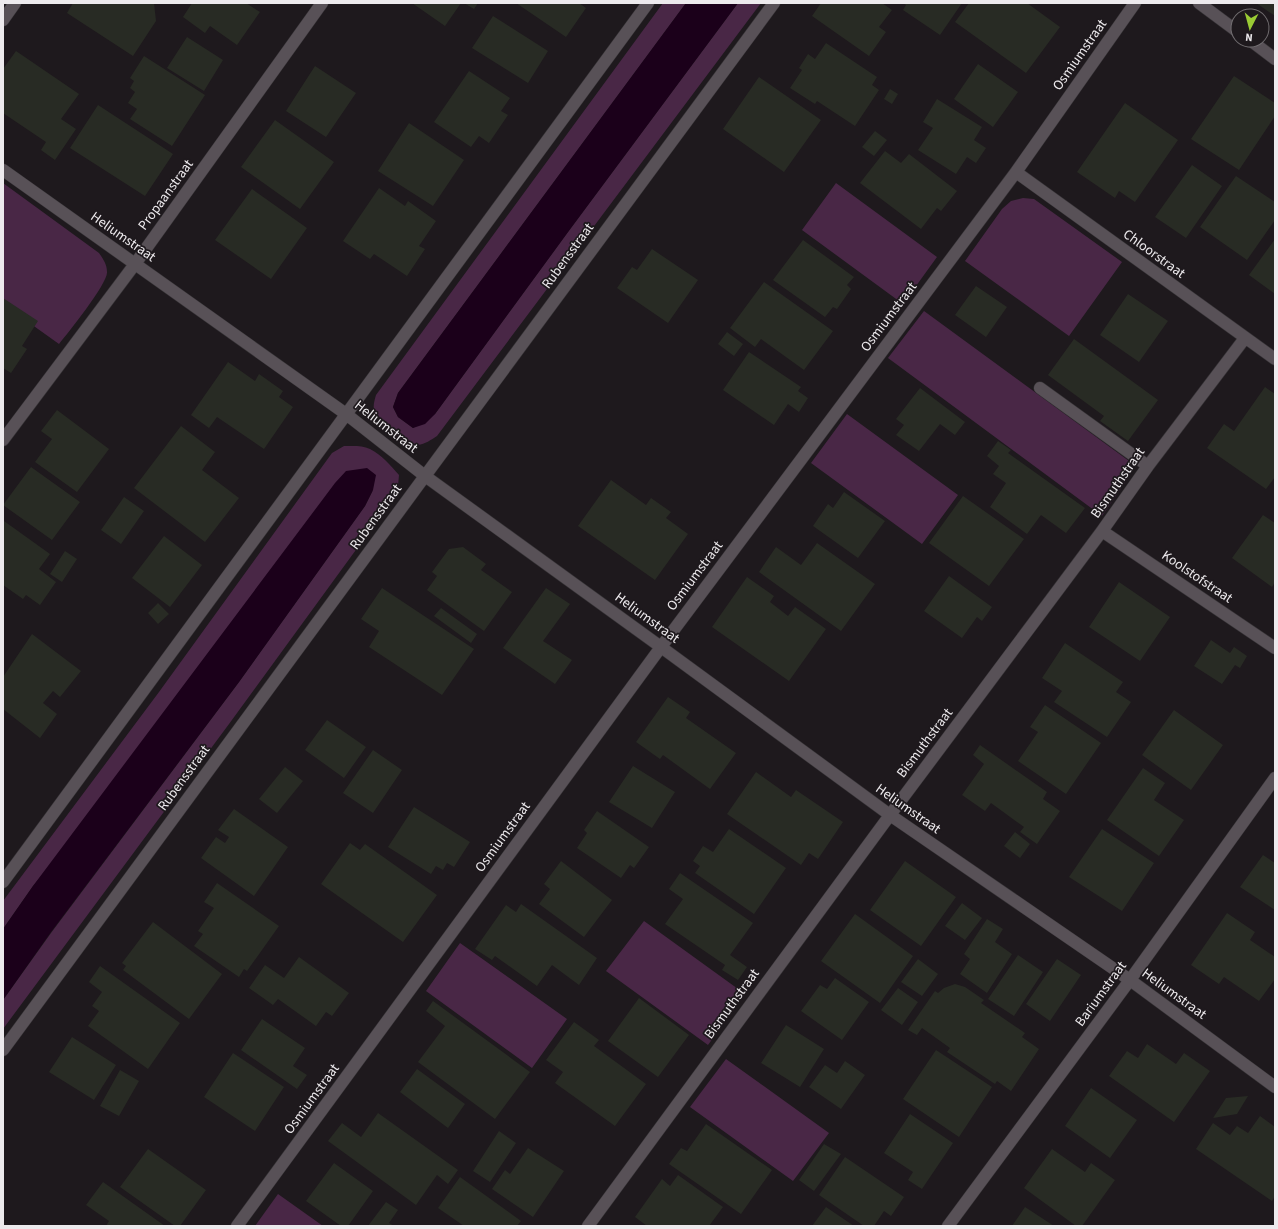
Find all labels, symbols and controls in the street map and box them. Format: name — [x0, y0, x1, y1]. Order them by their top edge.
north arrow — [1230, 8, 1270, 48]
street label: Osmiumstraat — [1048, 15, 1112, 95]
text: N — [1245, 30, 1253, 45]
street label: Propaanstraat — [133, 155, 199, 234]
street label: Heliumstraat — [86, 207, 160, 267]
street label: Rubensstraat — [537, 219, 599, 293]
street label: Chloorstraat — [1119, 225, 1189, 284]
street label: Osmiumstraat — [856, 278, 922, 356]
street label: Heliumstraat — [350, 396, 422, 458]
street label: Bismuthstraat — [1086, 443, 1150, 523]
street label: Rubensstraat — [345, 480, 407, 554]
street label: Osmiumstraat — [662, 537, 728, 615]
street label: Koolstofstraat — [1157, 546, 1237, 608]
street label: Heliumstraat — [610, 588, 684, 649]
street label: Bismuthstraat — [892, 704, 958, 782]
street label: Rubensstraat — [153, 741, 215, 815]
street label: Heliumstraat — [871, 779, 945, 839]
street label: Osmiumstraat — [471, 797, 536, 876]
street label: Bariumstraat — [1070, 957, 1132, 1031]
street label: Bismuthstraat — [700, 964, 765, 1043]
street label: Heliumstraat — [1137, 964, 1211, 1025]
street label: Osmiumstraat — [280, 1059, 345, 1138]

